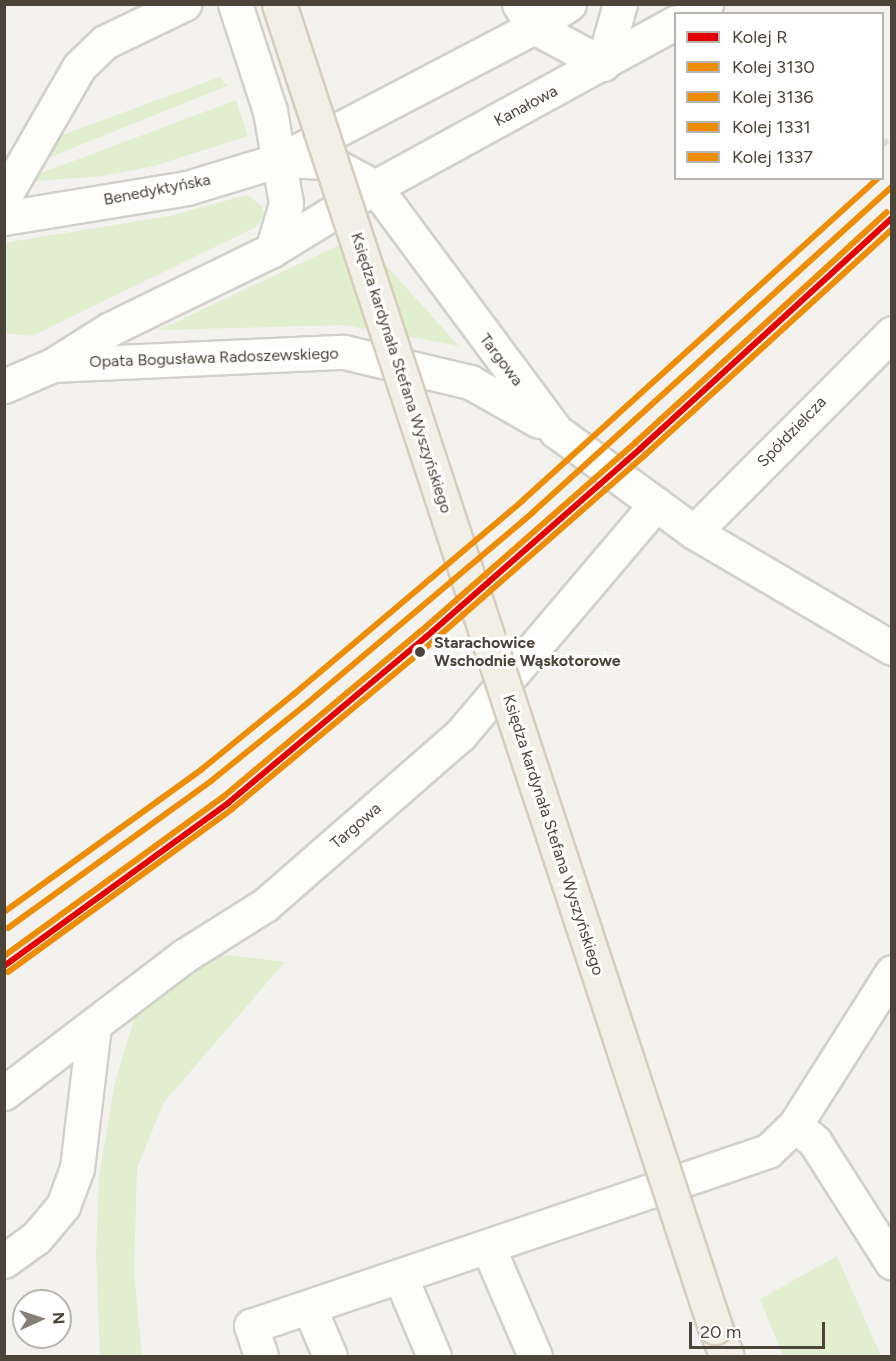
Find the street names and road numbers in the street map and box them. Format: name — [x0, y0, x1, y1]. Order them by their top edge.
street label: Kanałowa — [491, 81, 561, 131]
street label: Benedyktyńska — [102, 170, 212, 210]
street label: Księdza kardynała Stefana Wyszyńskiego — [346, 230, 456, 516]
street label: Targowa — [475, 330, 527, 390]
street label: Opata Bogusława Radoszewskiego — [89, 344, 339, 372]
street label: Spółdzielcza — [754, 393, 830, 471]
street label: Księdza kardynała Stefana Wyszyńskiego — [498, 692, 608, 978]
street label: Targowa — [327, 799, 385, 853]

